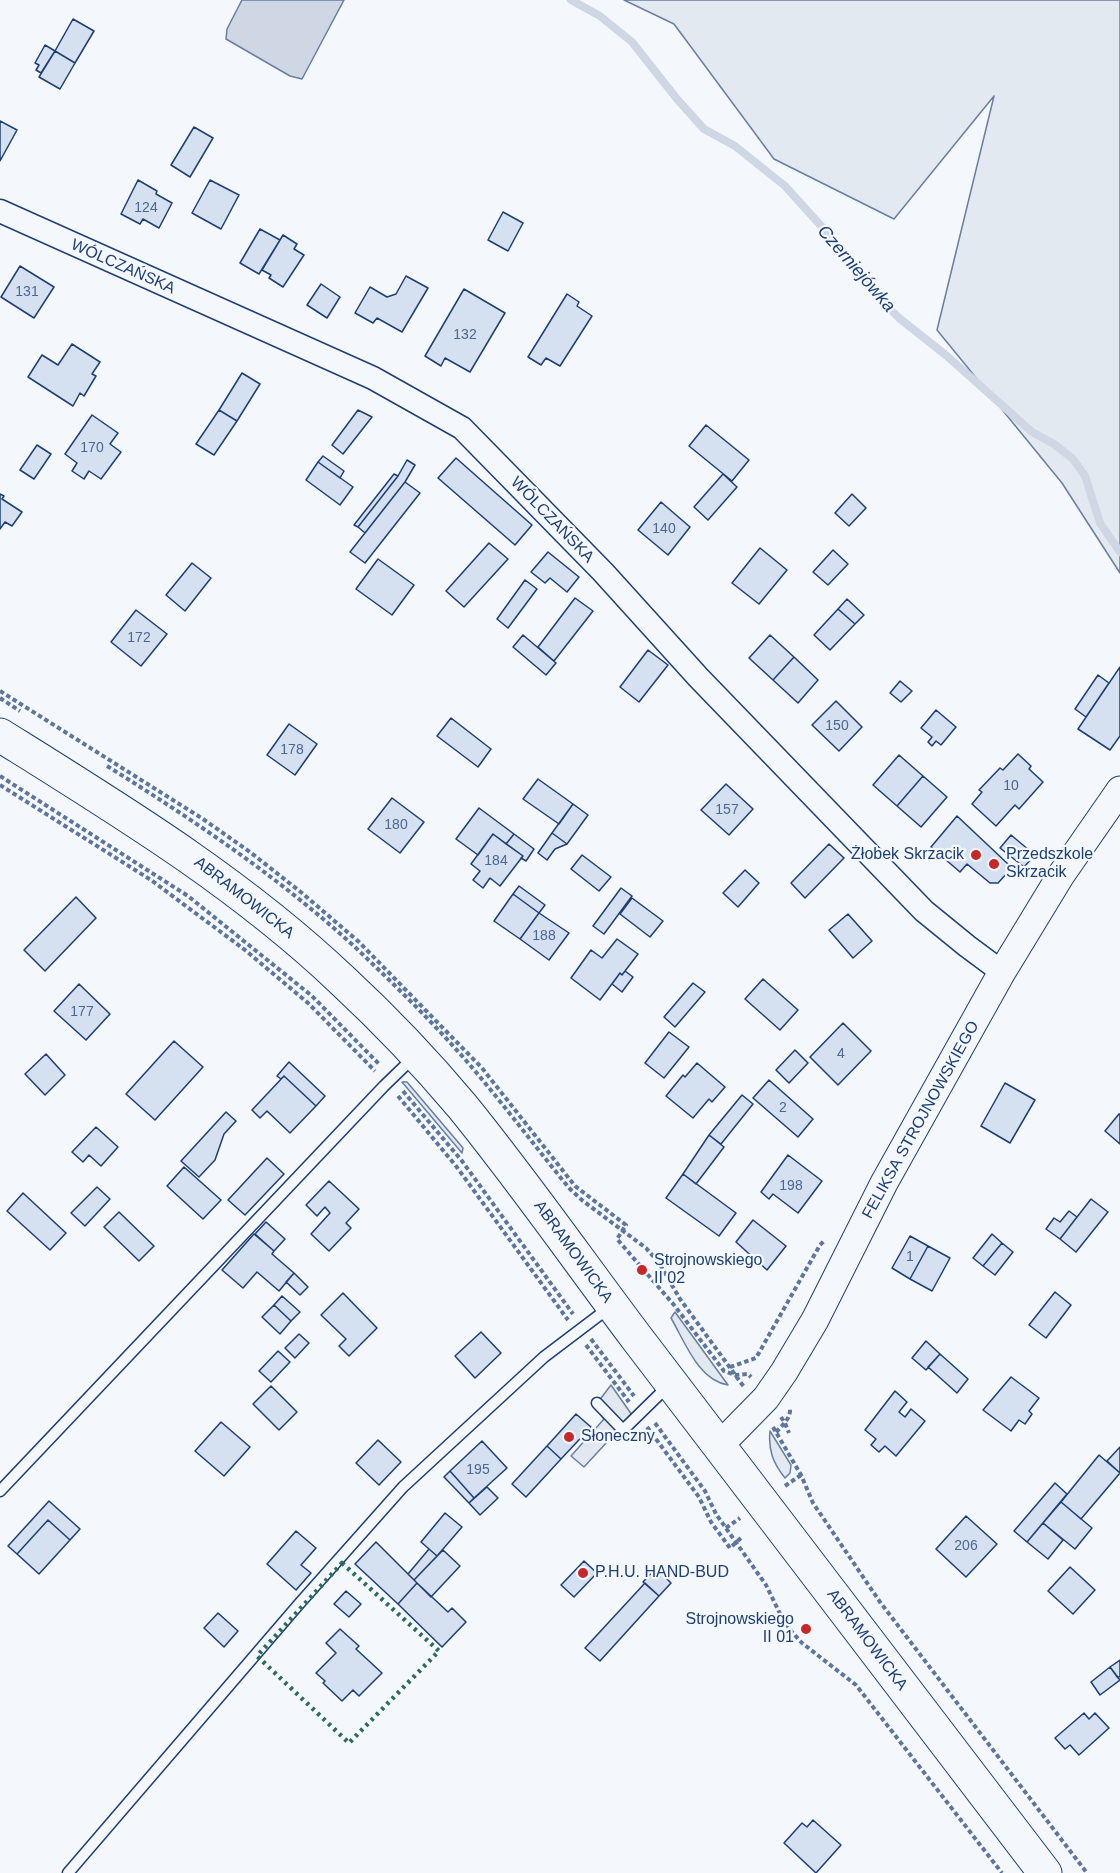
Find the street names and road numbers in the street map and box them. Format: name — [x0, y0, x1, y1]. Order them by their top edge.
street label: WÓLCZAŃSKA — [68, 235, 178, 299]
street label: WÓLCZAŃSKA — [506, 473, 598, 567]
street label: ABRAMOWICKA — [190, 853, 298, 943]
street label: FELIKSA STROJNOWSKIEGO — [859, 1018, 983, 1222]
street label: ABRAMOWICKA — [529, 1197, 617, 1307]
street label: ABRAMOWICKA — [823, 1586, 911, 1694]

